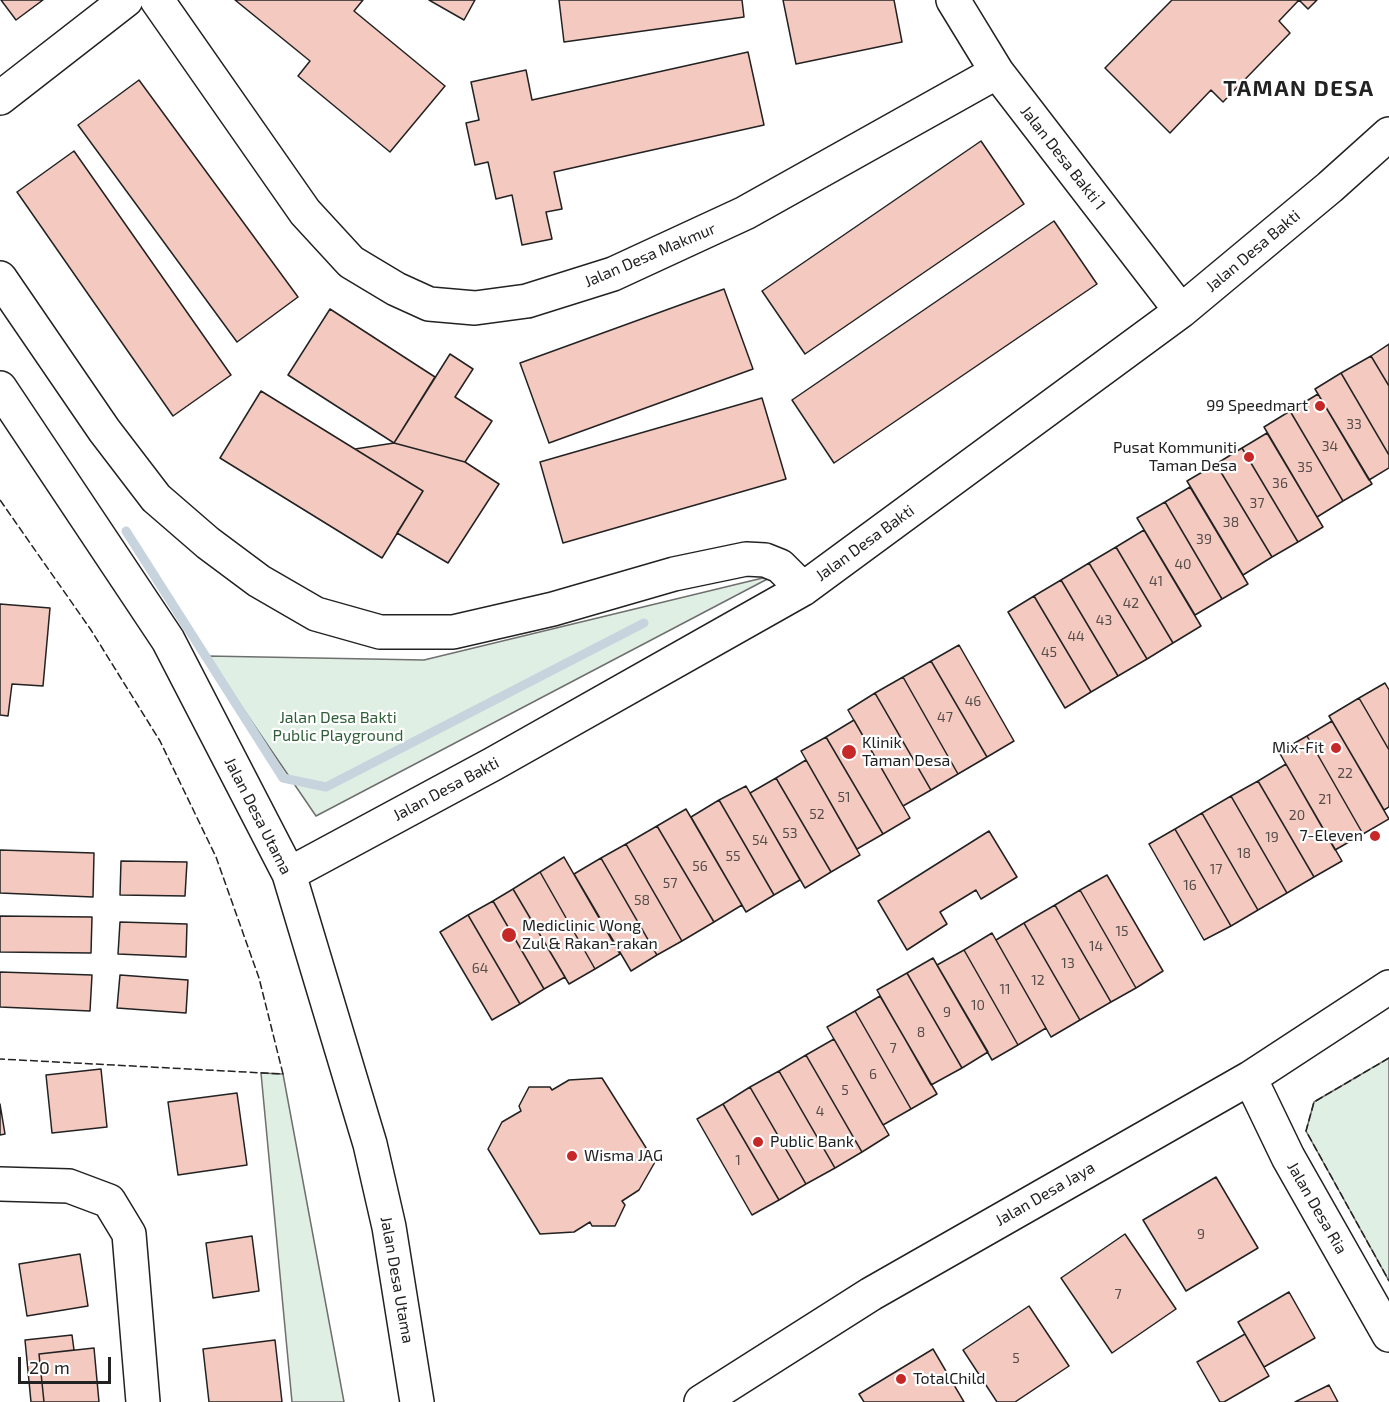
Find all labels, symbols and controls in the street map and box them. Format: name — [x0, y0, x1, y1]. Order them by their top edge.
district label: TAMAN DESA — [1223, 76, 1375, 102]
street label: Jalan Desa Bakti 1 — [1016, 102, 1110, 214]
street label: Jalan Desa Bakti — [1202, 206, 1304, 296]
street label: Jalan Desa Makmur — [581, 219, 719, 291]
place label: 99 Speedmart — [1206, 396, 1308, 416]
marker: 99 Speedmart — [1313, 399, 1327, 413]
house number: 33 — [1346, 416, 1362, 432]
place label: Pusat Kommuniti Taman Desa — [1113, 438, 1237, 476]
house number: 34 — [1322, 438, 1338, 454]
marker: Pusat Kommuniti Taman Desa — [1242, 450, 1256, 464]
house number: 35 — [1297, 459, 1313, 475]
house number: 36 — [1272, 475, 1288, 491]
house number: 37 — [1250, 495, 1264, 511]
street label: Jalan Desa Bakti — [812, 501, 918, 585]
house number: 38 — [1223, 514, 1239, 530]
house number: 39 — [1196, 531, 1212, 547]
house number: 40 — [1174, 556, 1192, 572]
house number: 41 — [1149, 573, 1163, 589]
house number: 42 — [1123, 595, 1139, 611]
house number: 43 — [1096, 612, 1112, 628]
house number: 44 — [1067, 628, 1085, 644]
house number: 45 — [1041, 644, 1057, 660]
house number: 46 — [965, 693, 981, 709]
park label: Jalan Desa Bakti Public Playground — [273, 708, 403, 746]
house number: 47 — [937, 709, 953, 725]
place label: Klinik Taman Desa — [862, 733, 950, 771]
place label: Mix-Fit — [1272, 738, 1324, 758]
marker: Mix-Fit — [1329, 741, 1343, 755]
marker: Klinik Taman Desa — [840, 743, 858, 761]
street label: Jalan Desa Bakti — [390, 753, 502, 825]
street label: Jalan Desa Utama — [220, 754, 296, 878]
house number: 22 — [1337, 765, 1353, 781]
house number: 51 — [837, 789, 851, 805]
house number: 21 — [1318, 791, 1332, 807]
house number: 52 — [809, 806, 825, 822]
house number: 20 — [1289, 807, 1305, 823]
house number: 53 — [782, 825, 798, 841]
place label: 7-Eleven — [1299, 826, 1363, 846]
house number: 19 — [1265, 829, 1279, 845]
marker: 7-Eleven — [1368, 829, 1382, 843]
house number: 54 — [752, 832, 768, 848]
house number: 18 — [1237, 845, 1251, 861]
house number: 55 — [725, 848, 741, 864]
house number: 56 — [692, 858, 708, 874]
house number: 17 — [1210, 861, 1222, 877]
house number: 57 — [663, 875, 677, 891]
house number: 16 — [1183, 877, 1197, 893]
house number: 58 — [634, 892, 650, 908]
place label: Mediclinic Wong Zul & Rakan-rakan — [522, 916, 658, 954]
house number: 15 — [1115, 923, 1129, 939]
marker: Mediclinic Wong Zul & Rakan-rakan — [500, 926, 518, 944]
house number: 14 — [1089, 938, 1103, 954]
house number: 13 — [1061, 955, 1075, 971]
house number: 64 — [472, 960, 488, 976]
house number: 12 — [1031, 972, 1045, 988]
house number: 11 — [999, 981, 1011, 997]
house number: 10 — [971, 997, 985, 1013]
house number: 9 — [943, 1004, 951, 1020]
house number: 8 — [917, 1024, 925, 1040]
house number: 7 — [889, 1040, 897, 1056]
house number: 6 — [869, 1066, 877, 1082]
house number: 5 — [841, 1082, 849, 1098]
house number: 4 — [816, 1103, 824, 1119]
place label: Public Bank — [770, 1132, 854, 1152]
marker: Public Bank — [751, 1135, 765, 1149]
place label: Wisma JAG — [584, 1146, 663, 1166]
marker: Wisma JAG — [565, 1149, 579, 1163]
house number: 1 — [735, 1152, 741, 1168]
street label: Jalan Desa Jaya — [992, 1158, 1098, 1230]
street label: Jalan Desa Ria — [1283, 1159, 1351, 1257]
street label: Jalan Desa Utama — [376, 1215, 418, 1345]
house number: 9 — [1197, 1226, 1205, 1242]
house number: 7 — [1114, 1286, 1122, 1302]
scale bar — [21, 1345, 114, 1383]
house number: 5 — [1012, 1350, 1020, 1366]
text: 20 m — [29, 1356, 70, 1378]
place label: TotalChild — [913, 1369, 985, 1389]
marker: TotalChild — [894, 1372, 908, 1386]

